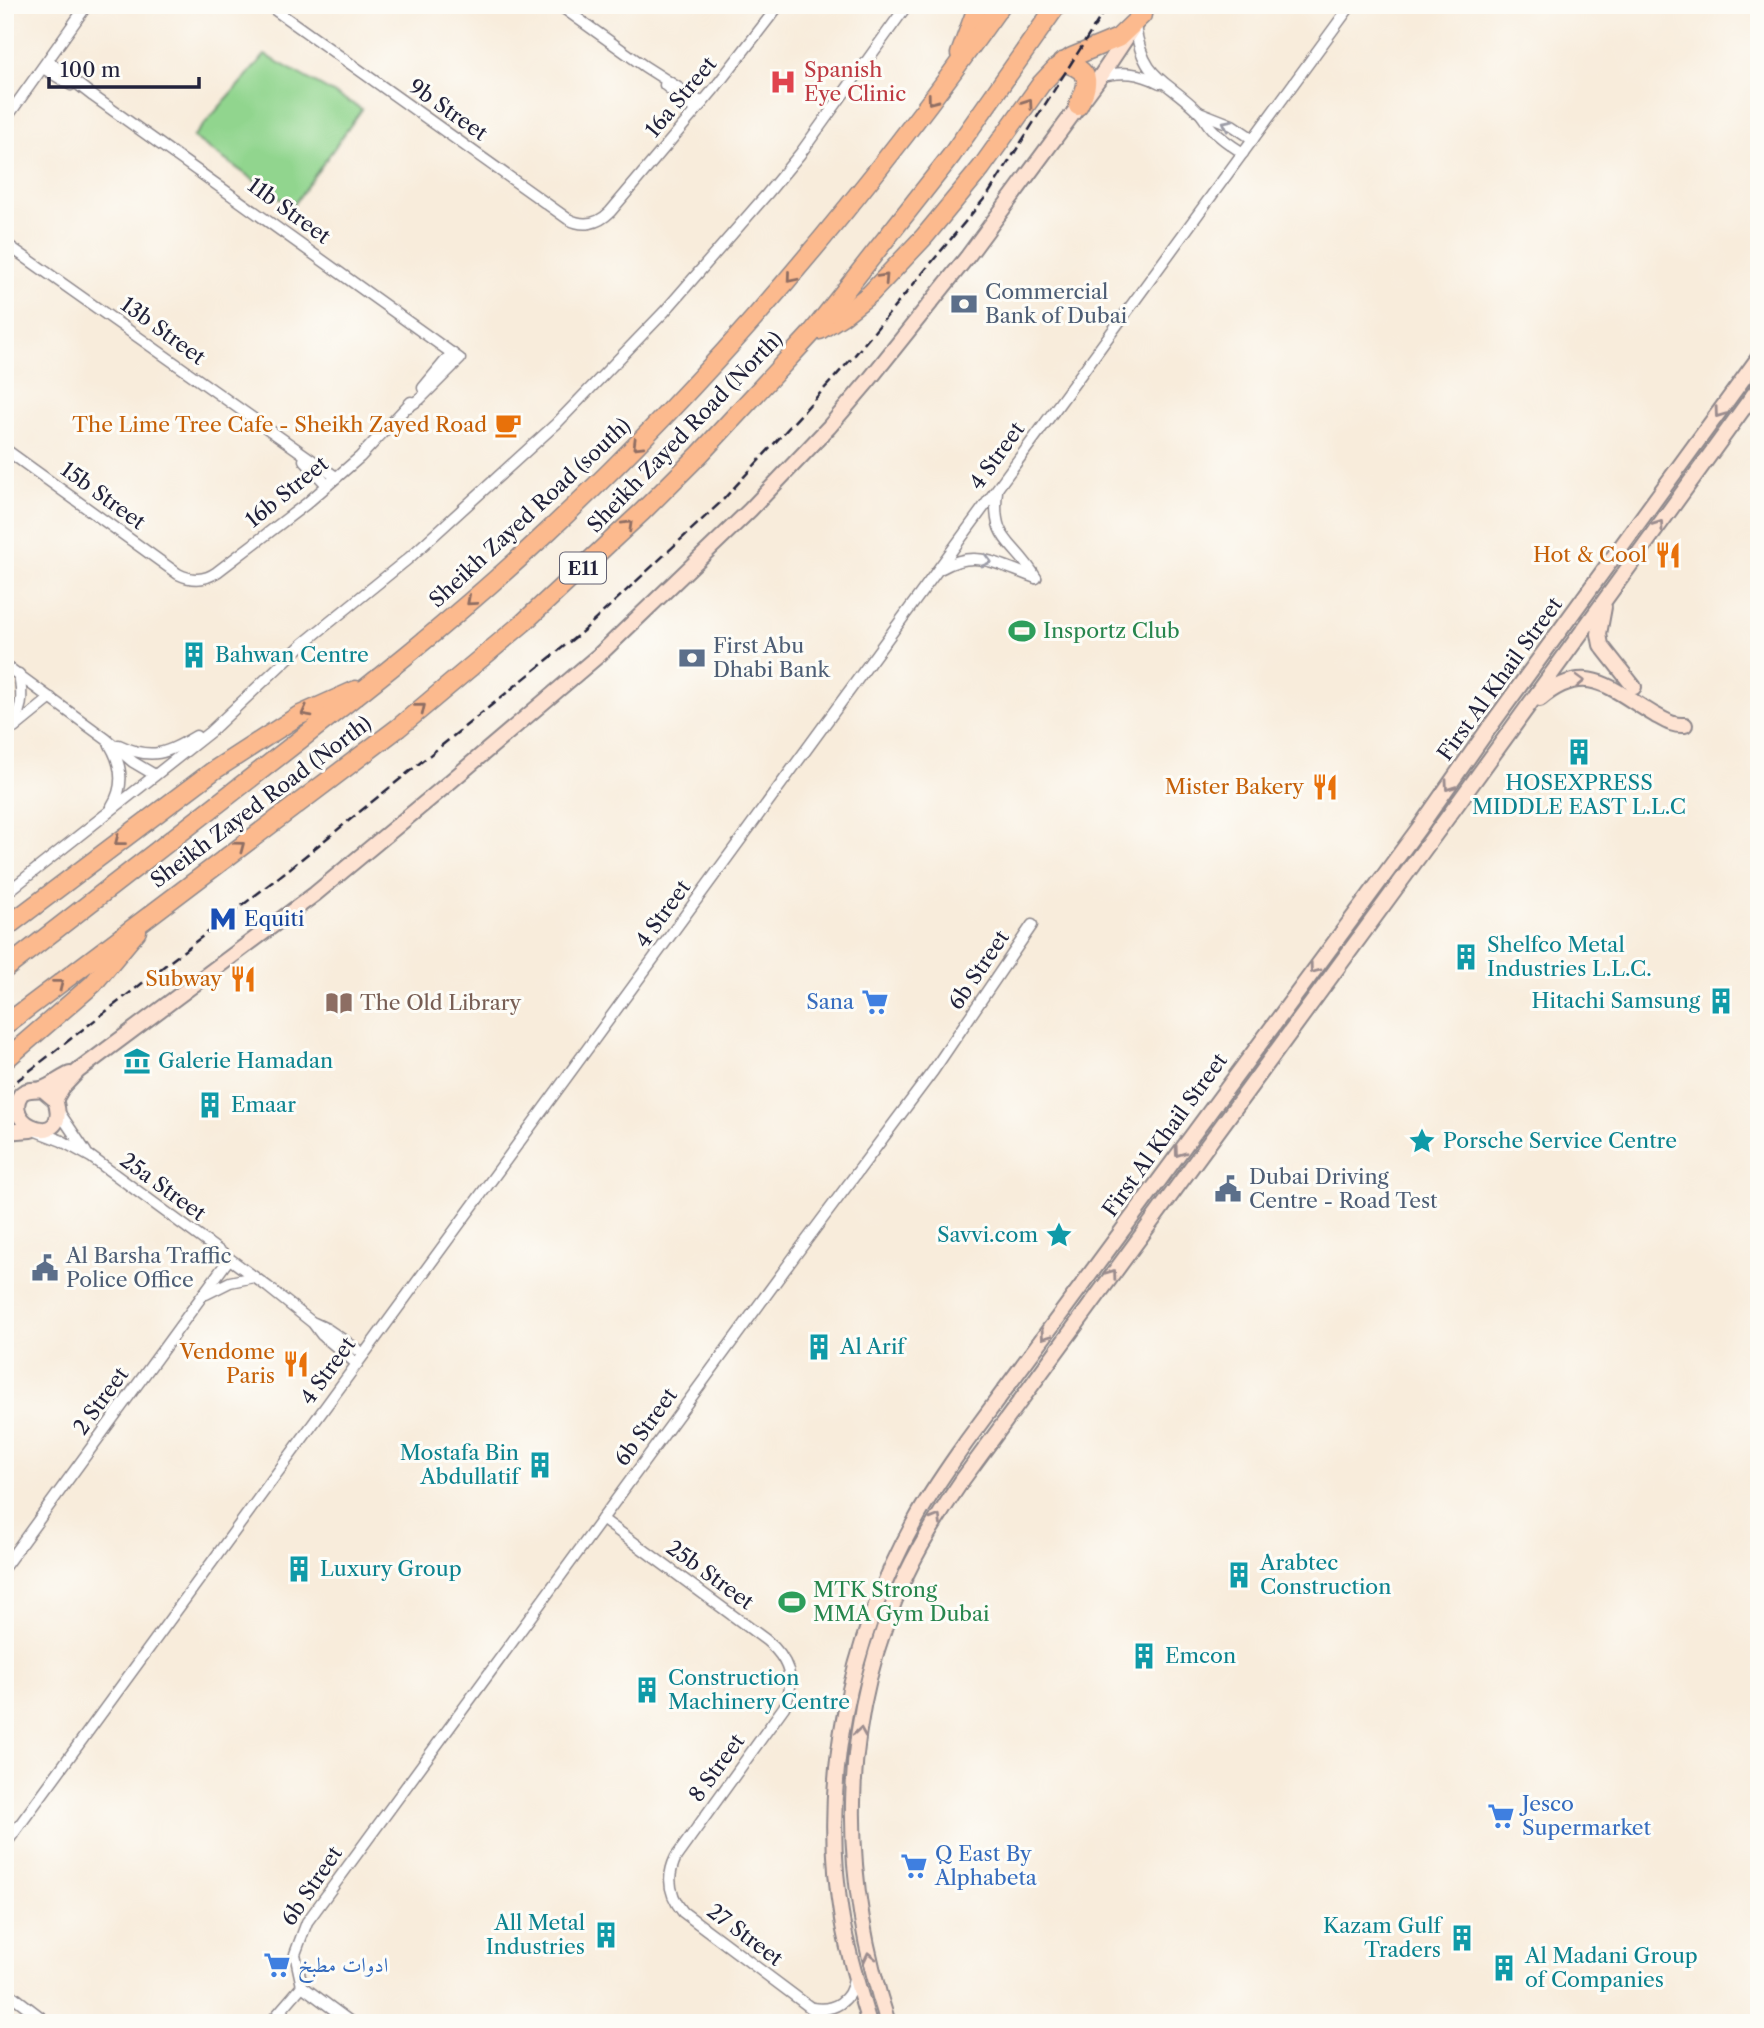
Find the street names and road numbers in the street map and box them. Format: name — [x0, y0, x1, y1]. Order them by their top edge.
street label: 16a Street — [640, 51, 722, 142]
street label: 9b Street — [404, 74, 493, 146]
street label: 11b Street — [243, 172, 336, 249]
street label: 13b Street — [116, 292, 211, 370]
street label: Sheikh Zayed Road (North) — [582, 326, 787, 537]
street label: Sheikh Zayed Road (south) — [424, 413, 635, 612]
street label: 4 Street — [964, 417, 1030, 494]
street label: 16b Street — [240, 450, 333, 532]
street label: 15b Street — [56, 457, 151, 535]
road number: E11 — [560, 552, 606, 583]
street label: First Al Khail Street — [1432, 592, 1568, 765]
street label: Sheikh Zayed Road (North) — [145, 710, 376, 893]
street label: 4 Street — [630, 875, 696, 952]
street label: 6b Street — [943, 925, 1014, 1014]
street label: First Al Khail Street — [1097, 1048, 1233, 1221]
street label: 25a Street — [116, 1147, 211, 1226]
street label: 4 Street — [295, 1332, 361, 1409]
street label: 2 Street — [68, 1362, 134, 1439]
street label: 6b Street — [609, 1382, 683, 1470]
street label: 25b Street — [662, 1535, 759, 1615]
street label: 8 Street — [684, 1729, 750, 1806]
street label: 6b Street — [276, 1841, 347, 1930]
street label: 27 Street — [703, 1898, 788, 1971]

